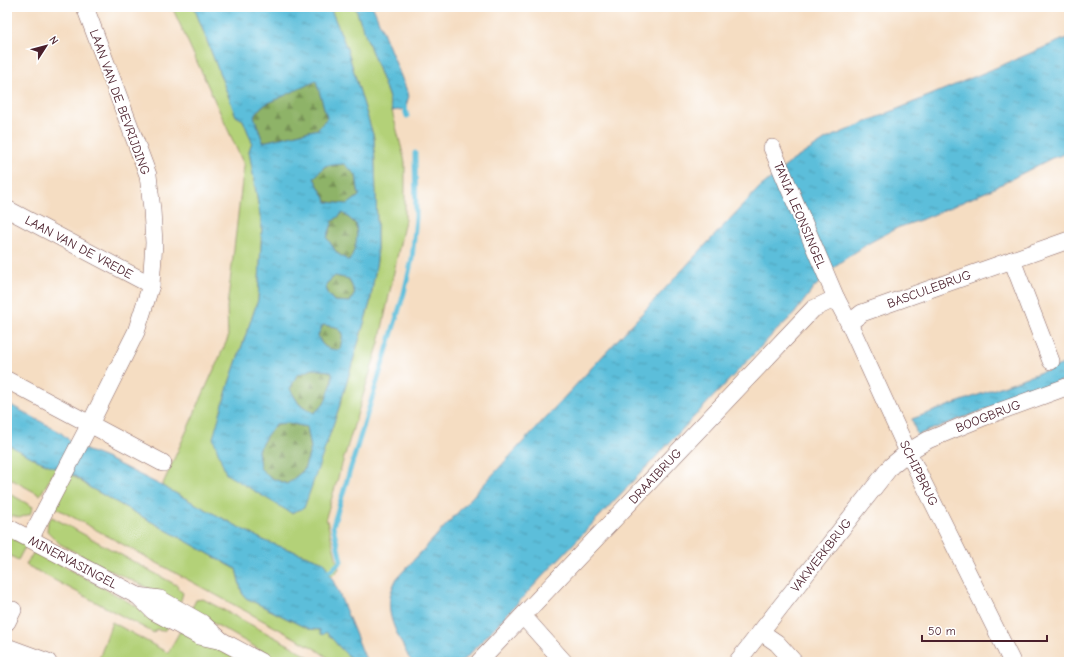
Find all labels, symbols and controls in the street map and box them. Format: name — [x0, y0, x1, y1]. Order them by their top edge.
north arrow — [26, 26, 66, 66]
street label: LAAN VAN DE BEVRIJDING — [87, 27, 153, 177]
text: N — [46, 34, 61, 47]
street label: TANIA LEONSINGEL — [771, 159, 829, 271]
street label: LAAN VAN DE VREDE — [22, 212, 136, 282]
street label: BASCULEBRUG — [885, 267, 973, 311]
street label: BOOGBRUG — [953, 397, 1023, 435]
street label: SCHIPBRUG — [897, 438, 941, 508]
street label: DRAAIBRUG — [626, 445, 684, 507]
street label: VAKWERKBRUG — [788, 515, 854, 595]
street label: MINERVASINGEL — [26, 532, 120, 592]
scale bar — [922, 617, 1047, 643]
text: 50 m — [928, 624, 956, 638]

